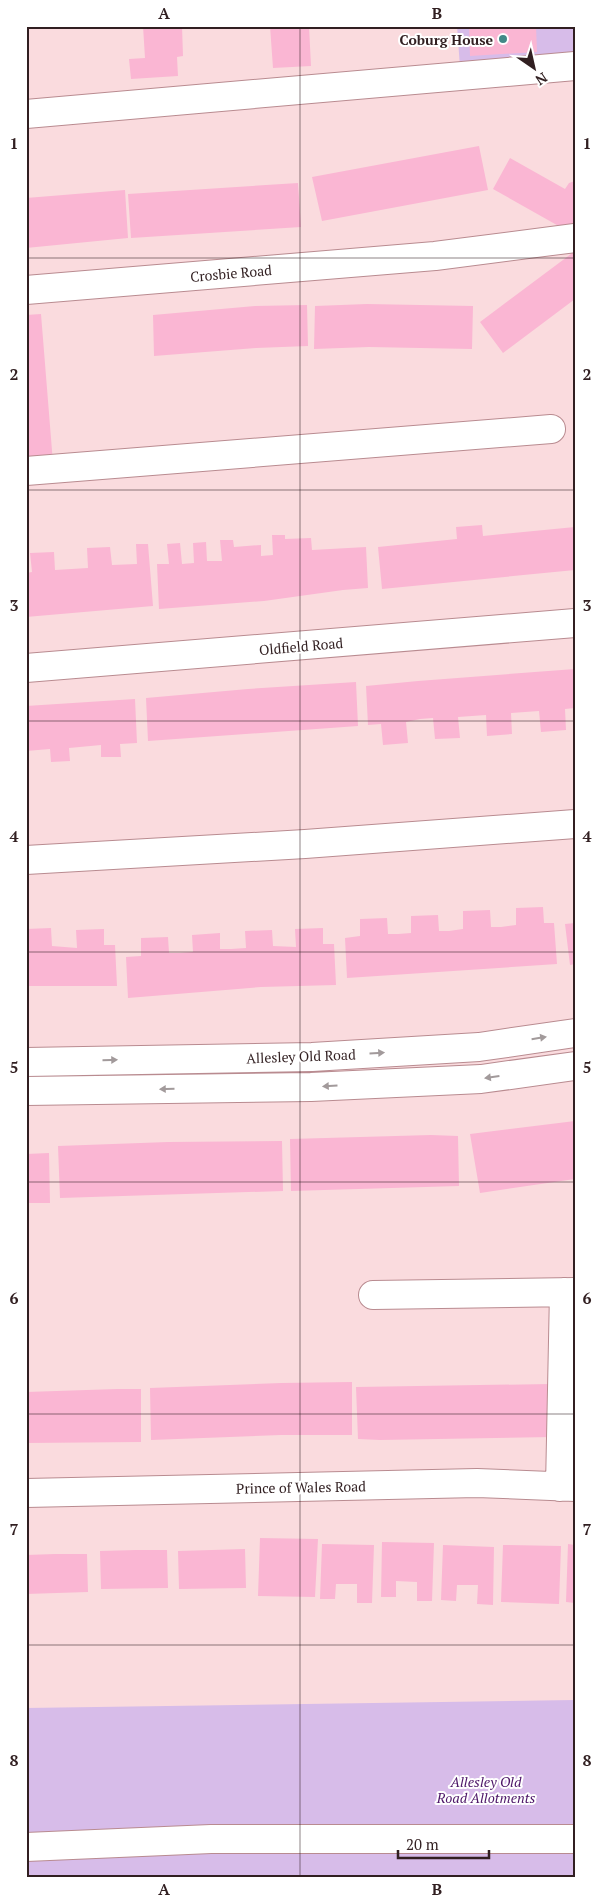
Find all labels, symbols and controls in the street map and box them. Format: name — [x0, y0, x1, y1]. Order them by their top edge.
text: A — [158, 2, 170, 24]
text: B — [432, 2, 442, 24]
place label: Coburg House — [400, 30, 493, 49]
marker: Coburg House — [497, 33, 509, 45]
north arrow — [508, 42, 558, 92]
text: N — [532, 68, 551, 90]
text: 1 — [9, 132, 19, 154]
text: 1 — [582, 132, 592, 154]
street label: Crosbie Road — [189, 260, 273, 286]
text: 2 — [9, 363, 19, 385]
text: 2 — [582, 363, 592, 385]
text: 3 — [9, 594, 19, 616]
text: 3 — [582, 594, 592, 616]
street label: Oldfield Road — [258, 633, 344, 659]
text: 4 — [9, 825, 19, 847]
text: 4 — [582, 825, 592, 847]
one-way arrow — [531, 1034, 547, 1042]
street label: Allesley Old Road — [246, 1045, 356, 1067]
one-way arrow — [370, 1049, 386, 1057]
text: 5 — [9, 1056, 19, 1078]
one-way arrow — [102, 1056, 118, 1064]
text: 5 — [582, 1056, 592, 1078]
one-way arrow — [483, 1074, 499, 1082]
one-way arrow — [321, 1082, 337, 1090]
one-way arrow — [159, 1085, 175, 1093]
text: 6 — [9, 1287, 19, 1309]
text: 6 — [582, 1287, 592, 1309]
street label: Prince of Wales Road — [236, 1476, 366, 1498]
text: 7 — [9, 1518, 19, 1540]
text: 7 — [582, 1518, 592, 1540]
text: 8 — [9, 1749, 19, 1771]
text: 8 — [582, 1749, 592, 1771]
park label: Allesley Old Road Allotments — [436, 1772, 536, 1807]
scale bar — [398, 1828, 490, 1860]
text: 20 m — [406, 1834, 439, 1854]
text: A — [158, 1878, 170, 1900]
text: B — [432, 1878, 442, 1900]

